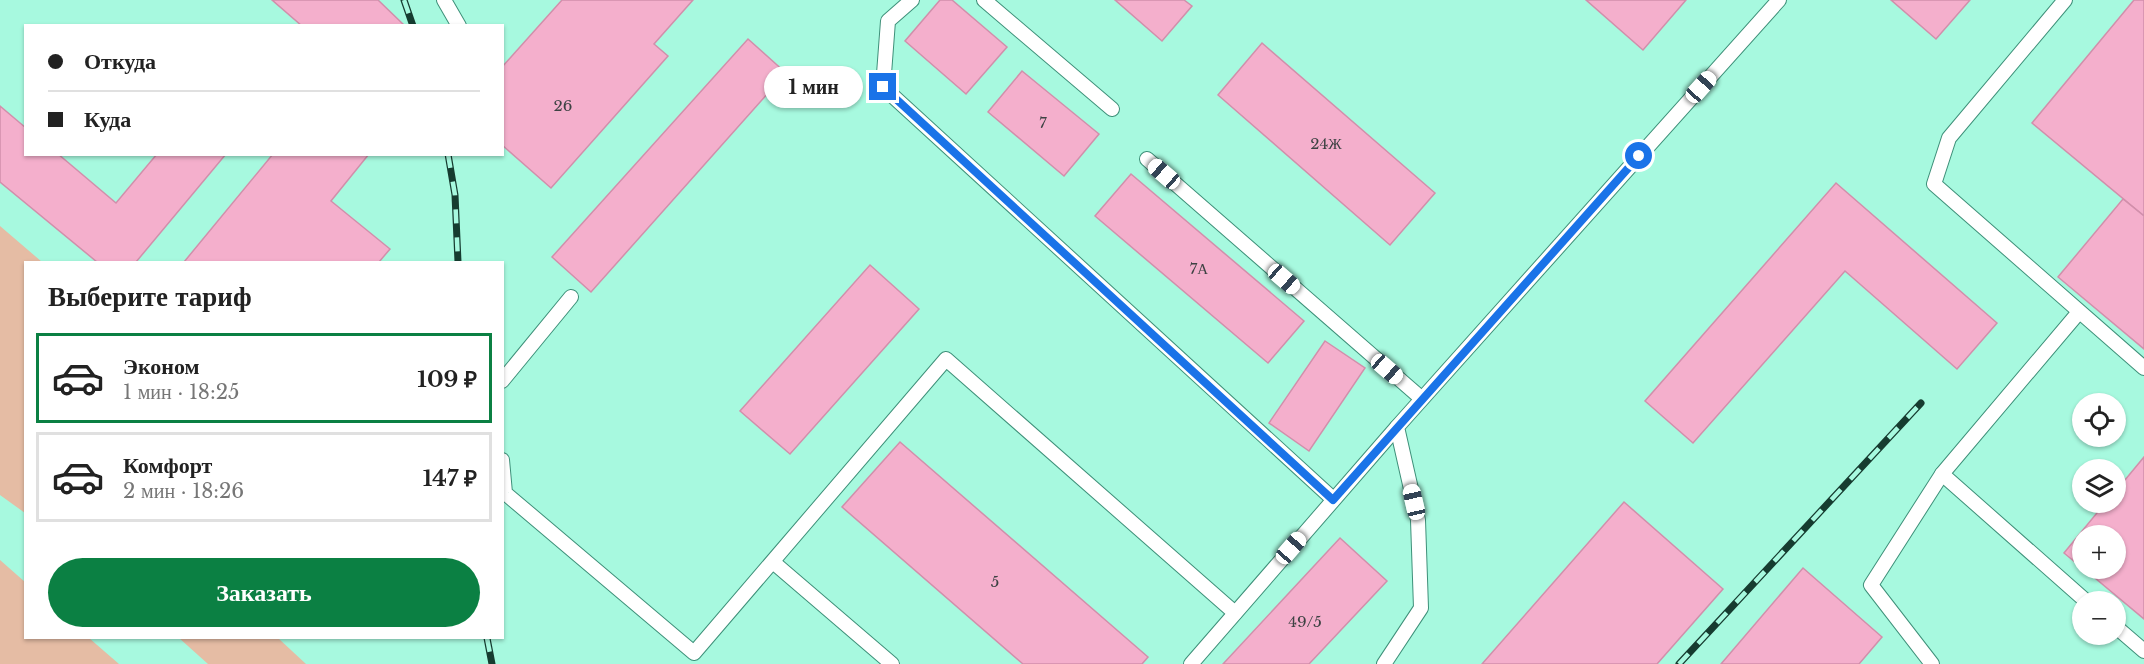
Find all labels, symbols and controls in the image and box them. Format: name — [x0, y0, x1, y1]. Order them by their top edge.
text: Откуда — [84, 48, 156, 75]
callout: 1 мин — [763, 66, 862, 108]
car — [1682, 68, 1720, 106]
route end — [869, 73, 896, 100]
text: 1 мин — [788, 75, 839, 99]
house number: 26 — [554, 96, 572, 115]
text: Куда — [84, 106, 131, 133]
house number: 7 — [1039, 113, 1047, 132]
house number: 24Ж — [1310, 134, 1342, 153]
route start — [1625, 142, 1652, 169]
car — [1145, 155, 1183, 193]
house number: 7А — [1190, 259, 1208, 278]
car — [1265, 260, 1303, 298]
text: Выберите тариф — [48, 280, 252, 313]
car — [1368, 350, 1406, 388]
icon: car — [51, 351, 105, 405]
text: Эконом — [123, 353, 200, 380]
text: 109 ₽ — [417, 366, 477, 393]
text: 1 мин · 18:25 — [123, 380, 239, 404]
map controls — [2072, 393, 2126, 645]
button: locate — [2072, 393, 2126, 447]
icon: car — [51, 450, 105, 504]
text: Комфорт — [123, 452, 212, 479]
button: layers — [2072, 459, 2126, 513]
text: 147 ₽ — [423, 465, 477, 492]
text: 2 мин · 18:26 — [123, 479, 244, 503]
car — [1401, 482, 1427, 522]
button: + — [2072, 525, 2126, 579]
car — [1272, 529, 1310, 567]
button: Заказать — [48, 558, 480, 627]
house number: 5 — [991, 572, 999, 591]
button: − — [2072, 591, 2126, 645]
house number: 49/5 — [1288, 612, 1322, 631]

